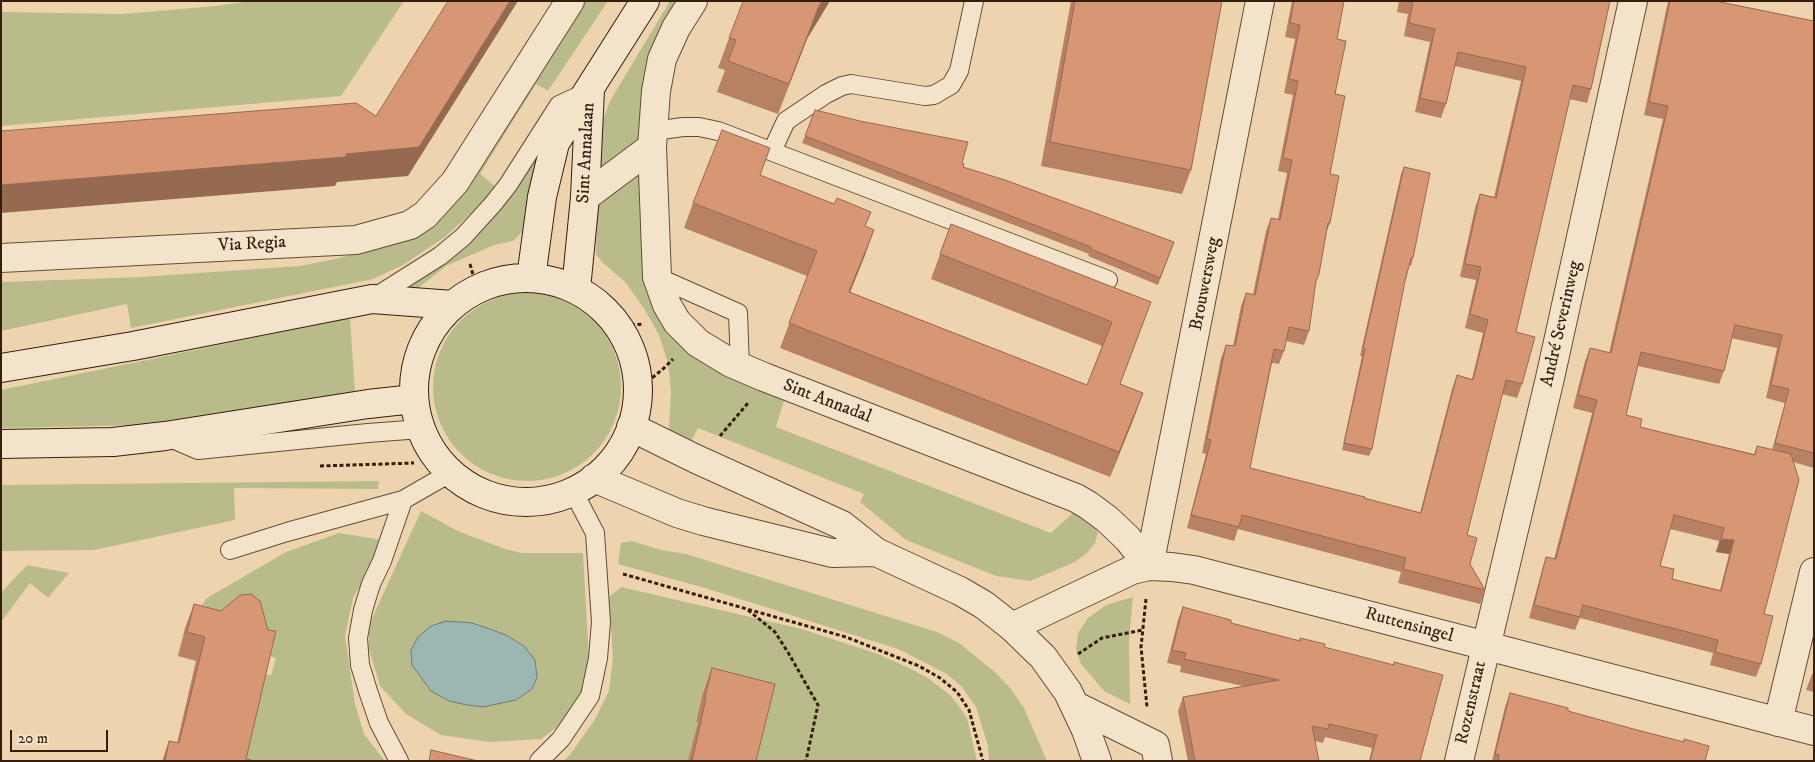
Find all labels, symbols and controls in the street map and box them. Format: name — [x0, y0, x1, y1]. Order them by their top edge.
street label: Sint Annalaan — [574, 102, 600, 204]
street label: Via Regia — [218, 232, 286, 258]
street label: Brouwersweg — [1186, 235, 1226, 333]
street label: André Severinweg — [1537, 259, 1587, 389]
street label: Sint Annadal — [780, 375, 874, 429]
street label: Ruttensingel — [1362, 604, 1456, 648]
street label: Rozenstraat — [1452, 659, 1492, 747]
scale bar — [12, 720, 110, 752]
text: 20 m — [18, 729, 48, 748]

